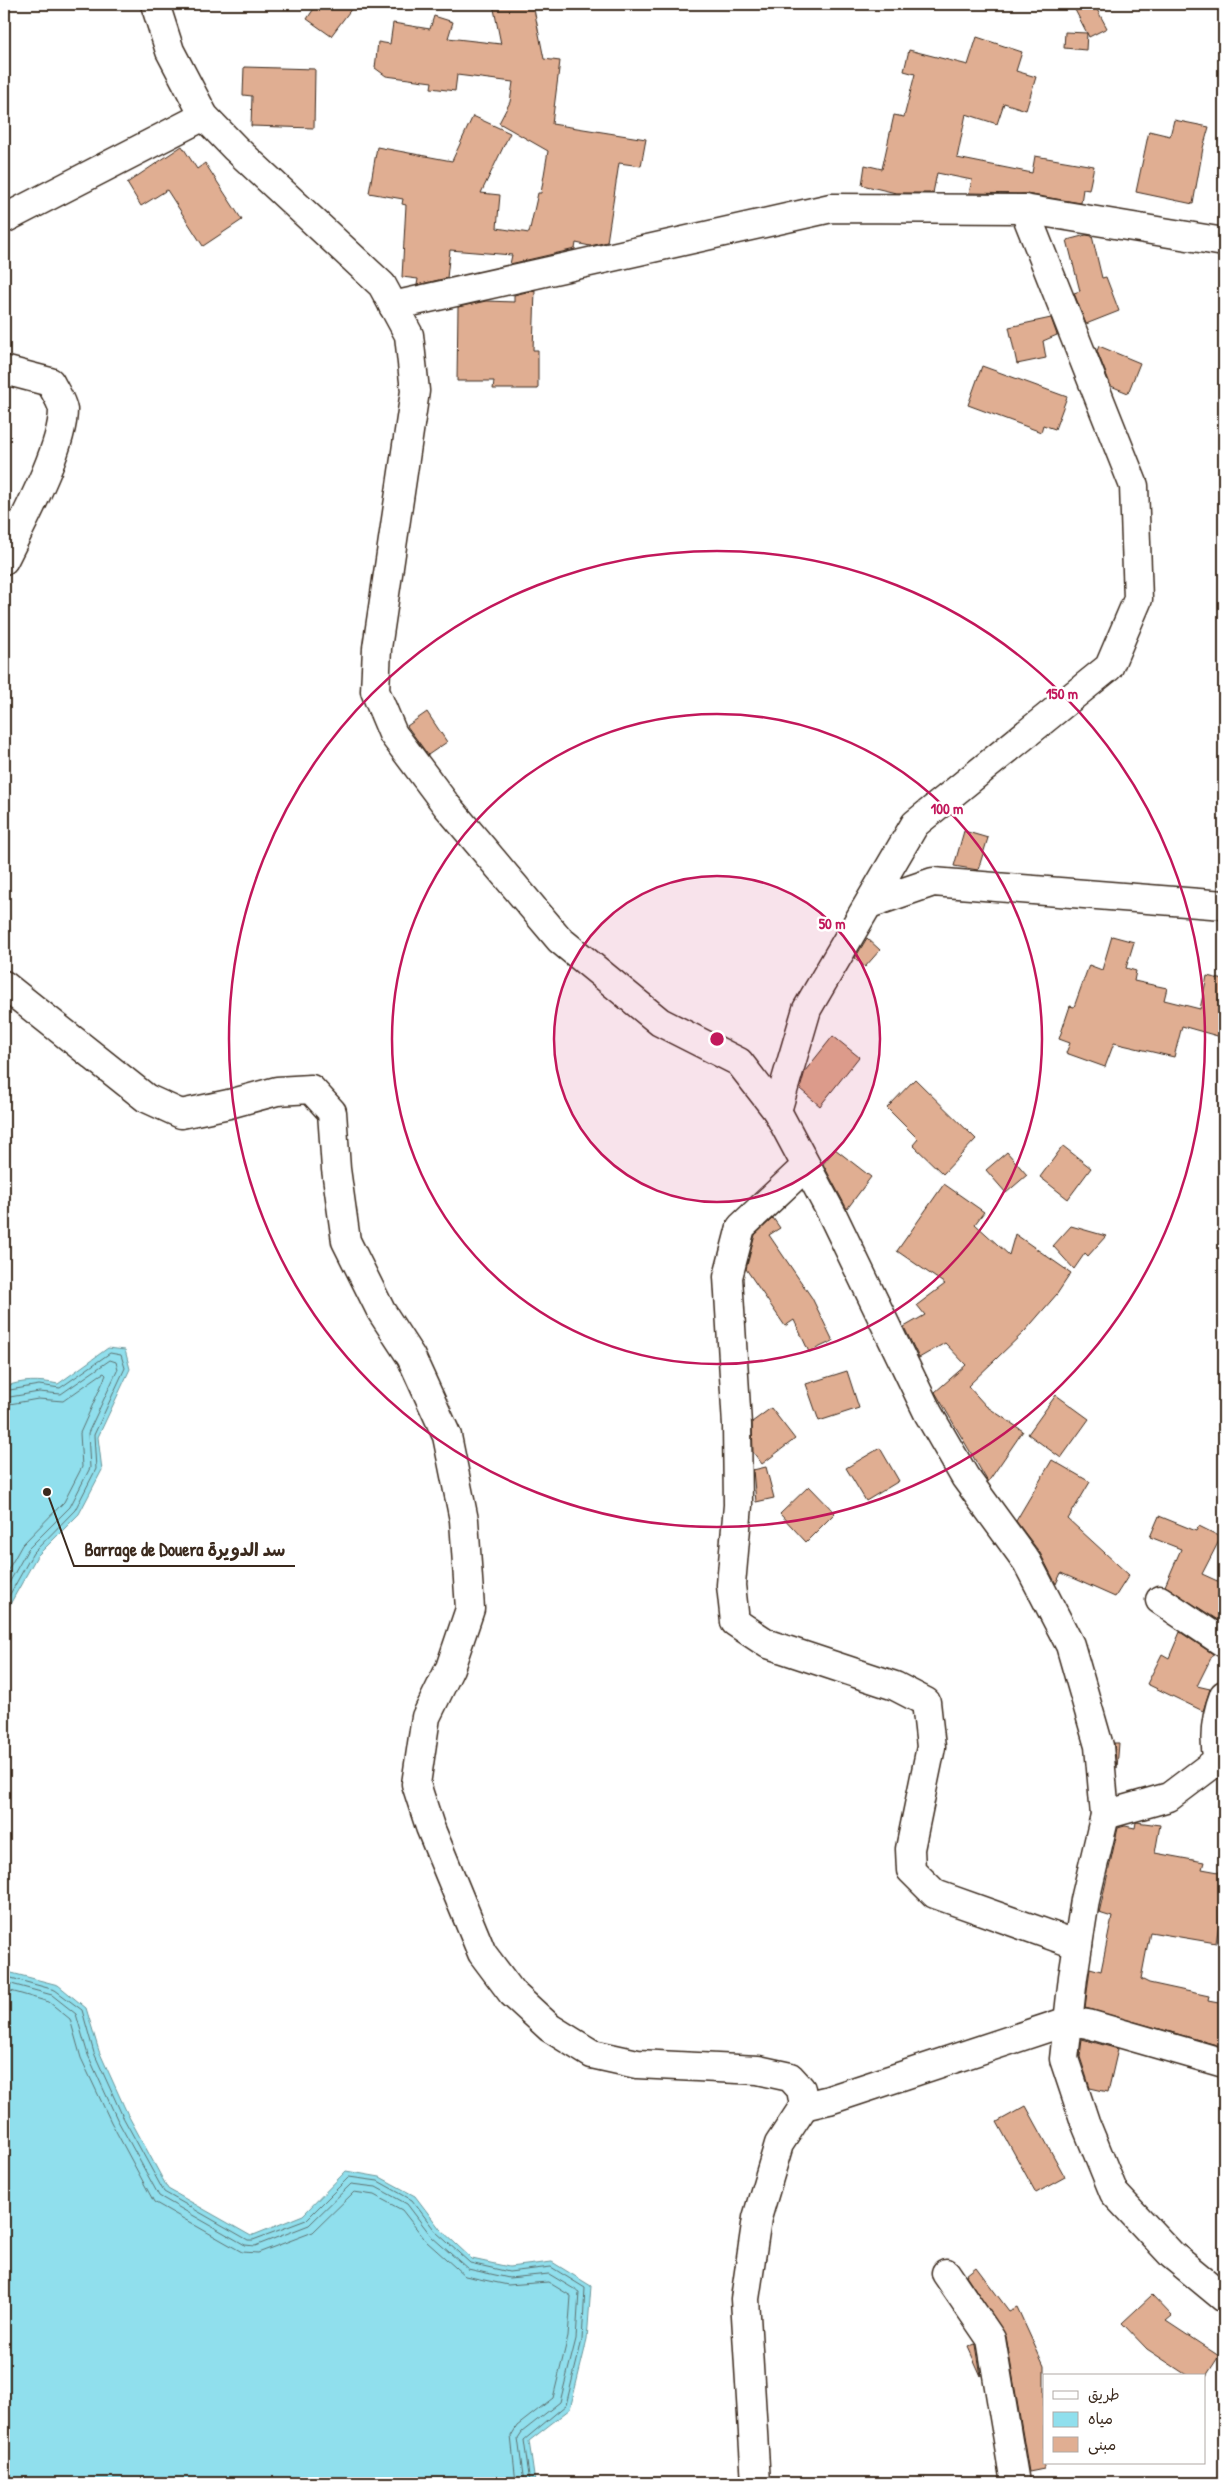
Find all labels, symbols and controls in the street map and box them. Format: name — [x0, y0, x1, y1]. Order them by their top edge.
text: 150 m — [1046, 683, 1078, 704]
text: 100 m — [931, 798, 963, 819]
text: 50 m — [819, 913, 845, 934]
centre of rings — [708, 1030, 726, 1048]
callout: Barrage de Douera سد الدويرة — [74, 1533, 295, 1566]
text: Barrage de Douera سد الدويرة — [85, 1537, 285, 1563]
legend — [1043, 2374, 1206, 2464]
text: طريق — [1088, 2384, 1120, 2405]
text: مياه — [1088, 2408, 1113, 2429]
text: مبنى — [1088, 2434, 1116, 2455]

